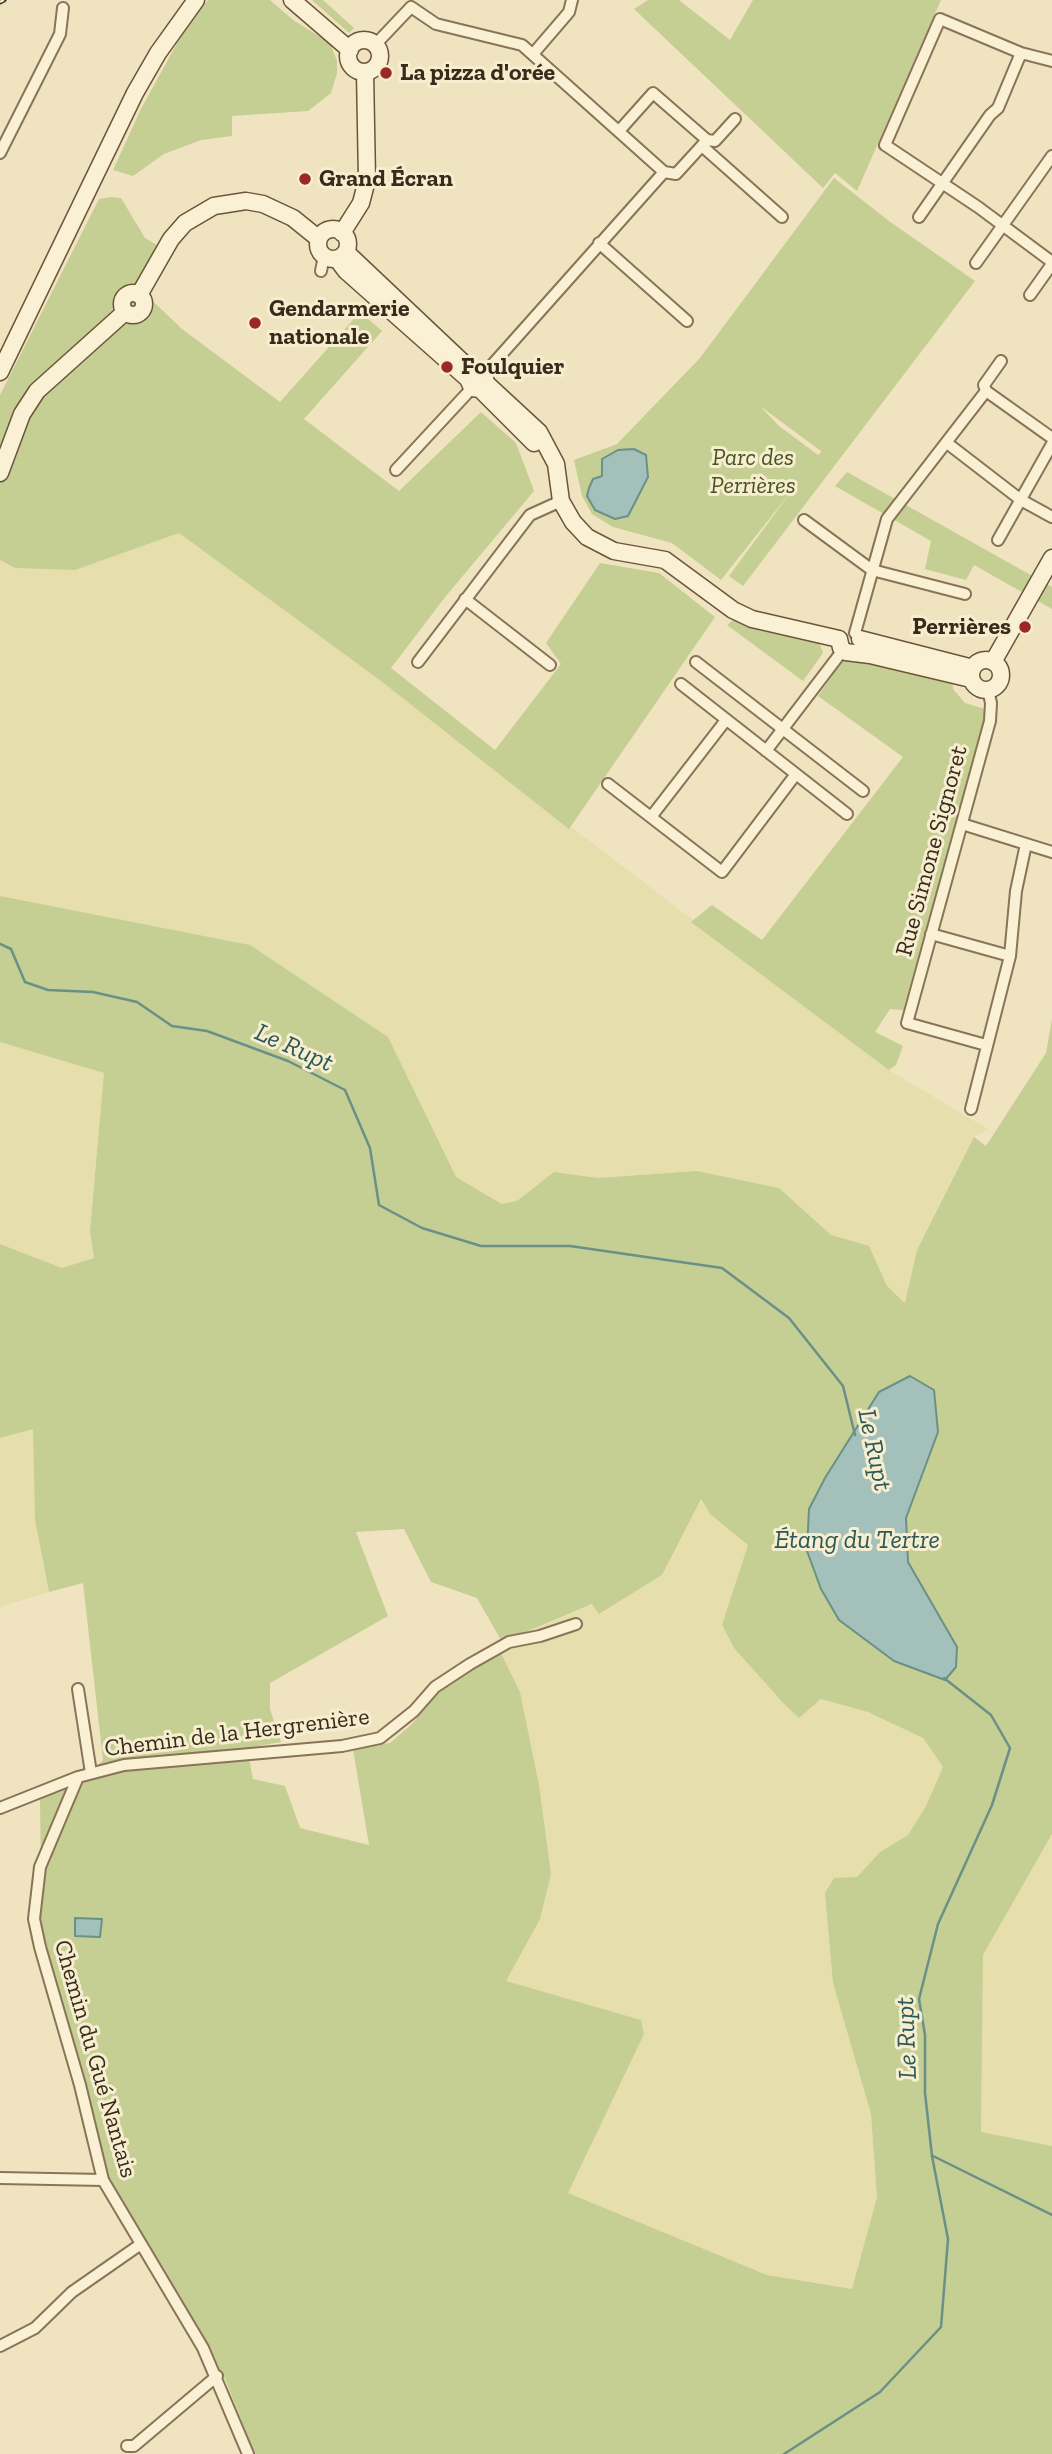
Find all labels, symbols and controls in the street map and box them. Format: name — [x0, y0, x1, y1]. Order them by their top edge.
place label: La pizza d'orée — [400, 59, 555, 87]
marker: La pizza d'orée — [378, 65, 394, 81]
place label: Grand Écran — [319, 165, 453, 193]
marker: Grand Écran — [297, 171, 313, 187]
place label: Gendarmerie nationale — [269, 295, 410, 351]
marker: Gendarmerie nationale — [247, 315, 263, 331]
place label: Foulquier — [461, 353, 564, 381]
marker: Foulquier — [439, 359, 455, 375]
park label: Parc des Perrières — [710, 444, 796, 500]
place label: Perrières — [912, 613, 1011, 641]
marker: Perrières — [1017, 619, 1033, 635]
street label: Rue Simone Signoret — [890, 742, 974, 960]
water label: Le Rupt — [250, 1017, 338, 1079]
water label: Le Rupt — [850, 1406, 898, 1494]
water label: Étang du Tertre — [774, 1525, 940, 1557]
street label: Chemin de la Hergrenière — [103, 1702, 371, 1764]
street label: Chemin du Gué Nantais — [47, 1937, 143, 2181]
water label: Le Rupt — [890, 1996, 924, 2080]

